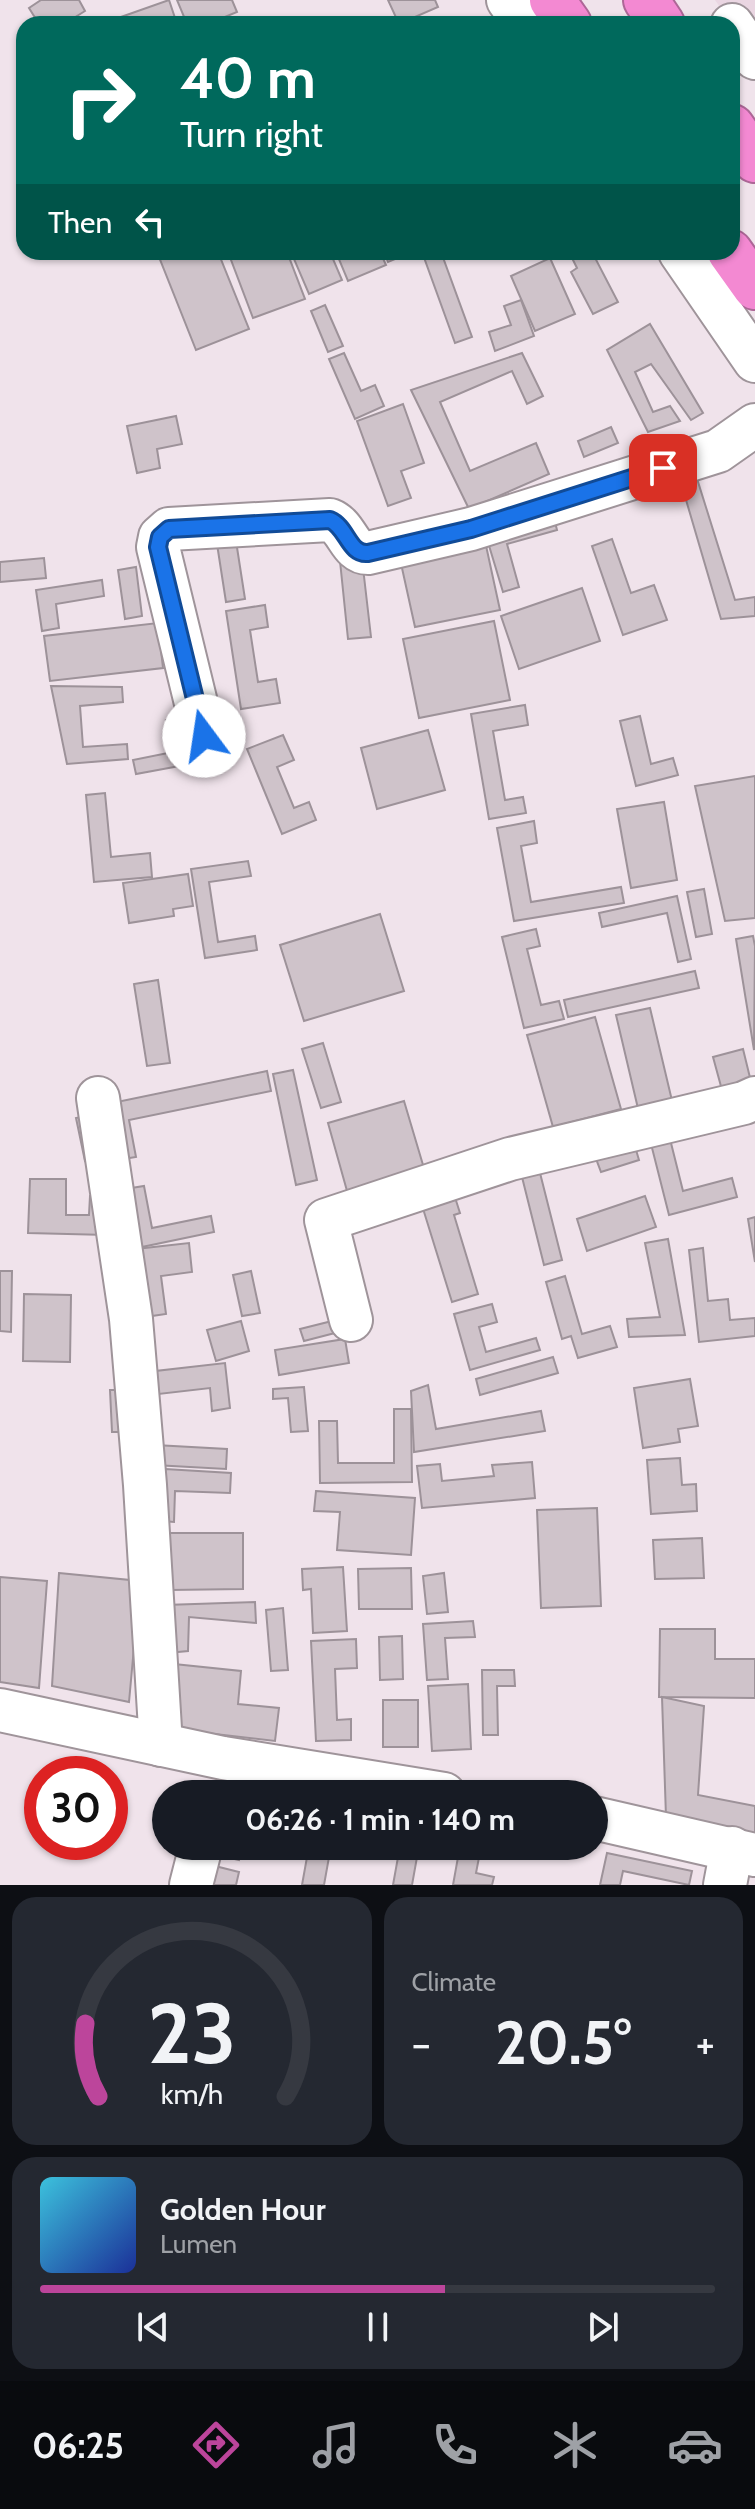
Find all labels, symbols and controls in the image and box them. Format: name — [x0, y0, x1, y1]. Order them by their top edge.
text: 40 m — [180, 44, 316, 112]
icon: right — [48, 48, 152, 152]
text: Turn right — [180, 112, 323, 156]
icon: left — [128, 200, 172, 244]
text: Then — [48, 204, 112, 241]
pin — [629, 434, 697, 502]
icon: arrive — [641, 446, 685, 490]
position arrow — [162, 694, 246, 778]
speed limit sign: 30 — [24, 1756, 128, 1860]
text: 06:26 · 1 min · 140 m — [245, 1801, 515, 1838]
text: Climate — [412, 1966, 496, 1998]
text: 23 — [147, 1983, 236, 2084]
text: 20.5° — [495, 2006, 631, 2079]
text: − — [412, 2017, 431, 2070]
text: + — [696, 2017, 715, 2070]
text: km/h — [160, 2076, 223, 2111]
text: Golden Hour — [160, 2191, 326, 2228]
text: Lumen — [160, 2228, 237, 2260]
icon: previous — [131, 2305, 175, 2349]
icon: pause — [356, 2305, 400, 2349]
icon: next — [581, 2305, 625, 2349]
icon: directions — [188, 2417, 244, 2473]
icon: music — [308, 2417, 364, 2473]
icon: phone — [427, 2417, 483, 2473]
icon: climate — [547, 2417, 603, 2473]
icon: car — [667, 2417, 723, 2473]
text: 06:25 — [32, 2423, 124, 2467]

